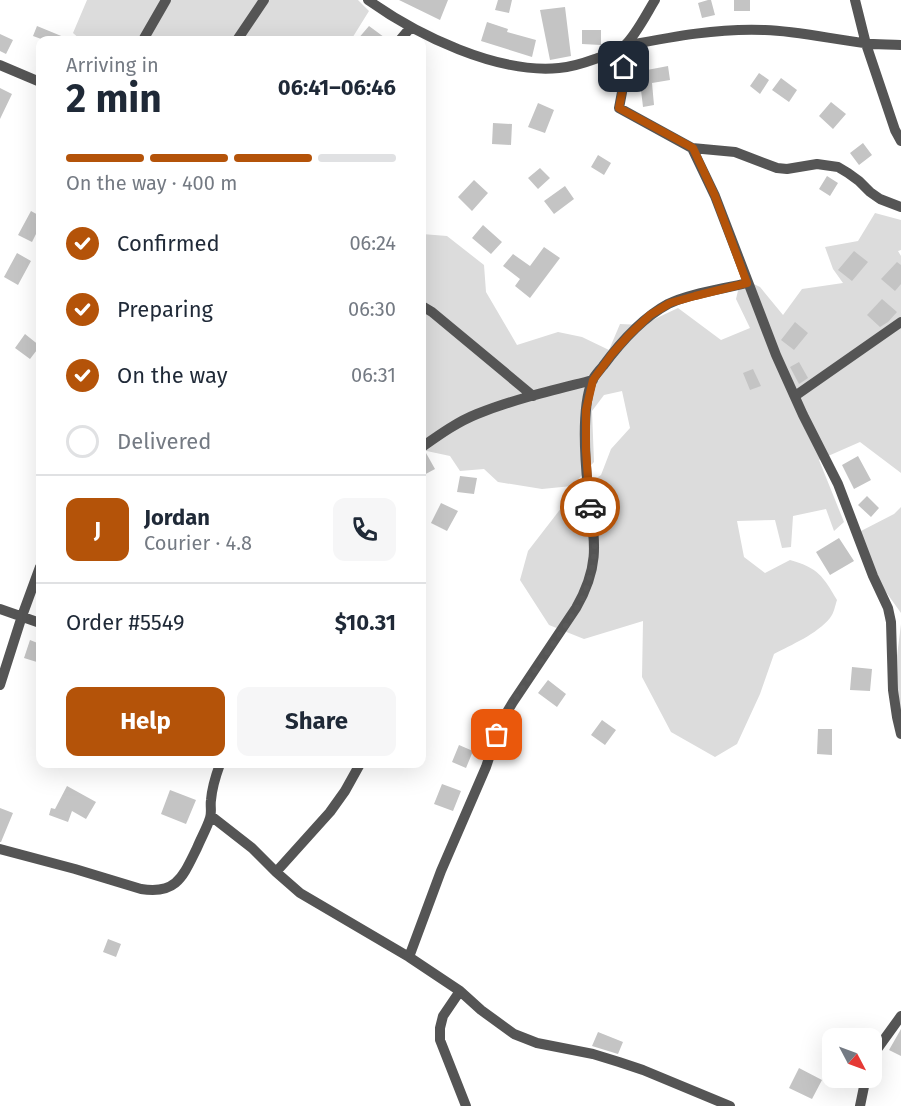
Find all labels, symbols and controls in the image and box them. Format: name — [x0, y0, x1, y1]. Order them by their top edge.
pin — [598, 41, 649, 92]
icon: home — [607, 50, 640, 83]
text: Arriving in — [66, 53, 159, 77]
text: 06:41–06:46 — [278, 74, 396, 101]
text: 2 min — [66, 76, 162, 122]
text: On the way · 400 m — [66, 171, 237, 195]
icon: check — [66, 227, 99, 260]
text: Confirmed — [117, 230, 220, 257]
text: 06:24 — [349, 231, 396, 255]
icon: check — [66, 293, 99, 326]
text: Preparing — [117, 296, 213, 323]
text: 06:30 — [348, 297, 396, 321]
icon: check — [66, 359, 99, 392]
text: On the way — [117, 362, 228, 389]
text: 06:31 — [351, 363, 396, 387]
text: Delivered — [117, 428, 212, 455]
courier — [560, 477, 620, 537]
icon: car — [574, 491, 607, 524]
button: phone — [333, 498, 396, 561]
text: Jordan — [144, 504, 210, 531]
text: J — [94, 516, 101, 543]
text: Courier · 4.8 — [144, 531, 252, 555]
text: Order #5549 — [66, 609, 185, 636]
text: $10.31 — [335, 609, 396, 636]
button: Help — [66, 687, 225, 756]
button: Share — [237, 687, 396, 756]
pin — [471, 709, 522, 760]
icon: bag — [480, 718, 513, 751]
north arrow — [822, 1028, 882, 1088]
map controls — [822, 1028, 882, 1088]

